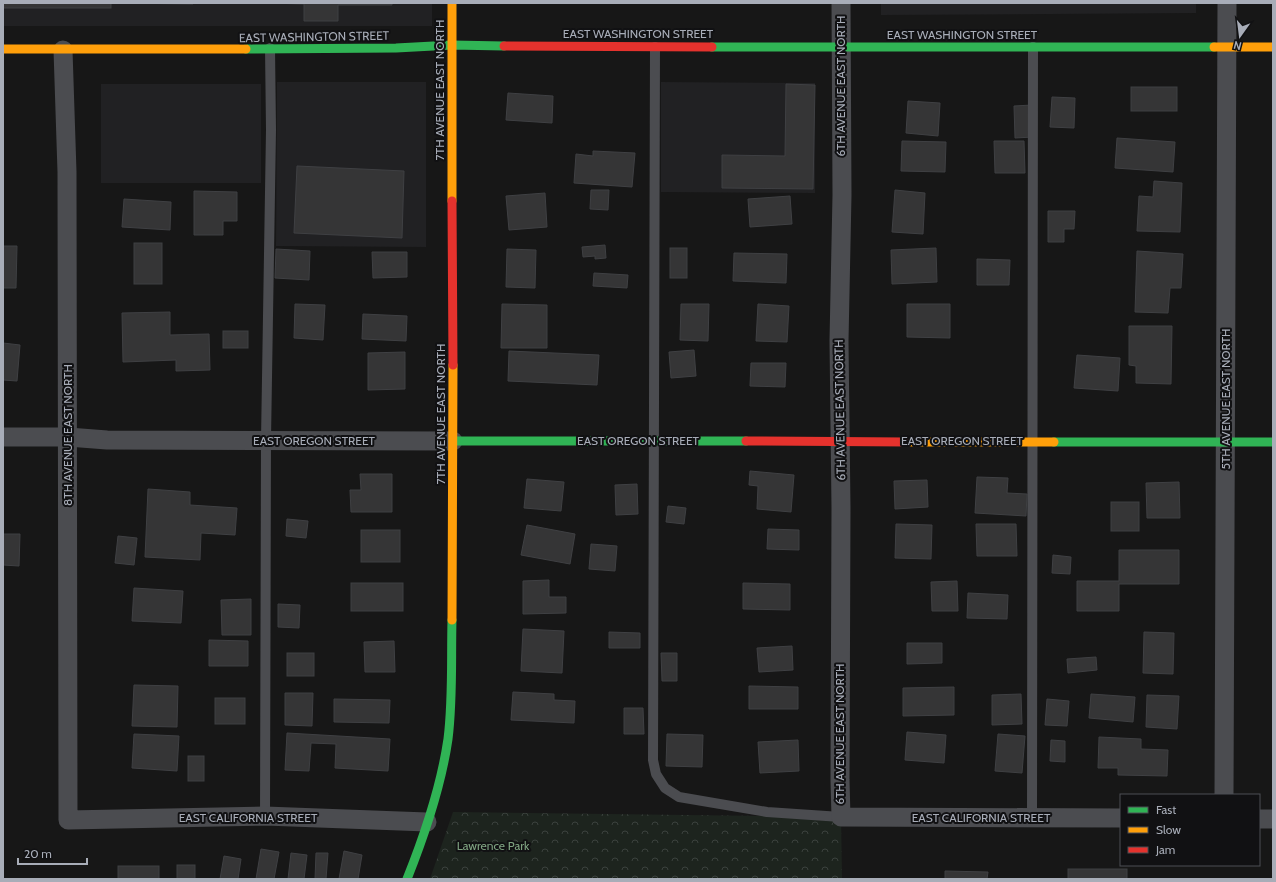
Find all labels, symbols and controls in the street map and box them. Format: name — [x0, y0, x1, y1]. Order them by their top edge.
street label: 6TH AVENUE EAST NORTH — [833, 15, 848, 157]
north arrow — [1220, 16, 1260, 56]
street label: 7TH AVENUE EAST NORTH — [432, 20, 447, 160]
street label: EAST WASHINGTON STREET — [563, 26, 714, 41]
street label: EAST WASHINGTON STREET — [887, 27, 1038, 42]
street label: EAST WASHINGTON STREET — [239, 28, 390, 45]
text: N — [1232, 38, 1243, 53]
street label: 5TH AVENUE EAST NORTH — [1218, 328, 1233, 470]
street label: 6TH AVENUE EAST NORTH — [831, 339, 848, 481]
street label: 7TH AVENUE EAST NORTH — [433, 344, 448, 484]
street label: 8TH AVENUE EAST NORTH — [60, 364, 75, 506]
street label: EAST OREGON STREET — [253, 433, 376, 448]
street label: EAST OREGON STREET — [577, 433, 700, 448]
street label: EAST OREGON STREET — [901, 433, 1024, 448]
street label: 6TH AVENUE EAST NORTH — [832, 663, 847, 805]
legend — [1120, 794, 1260, 866]
text: Fast — [1156, 802, 1176, 817]
street label: EAST CALIFORNIA STREET — [179, 810, 318, 825]
street label: EAST CALIFORNIA STREET — [912, 810, 1051, 825]
text: Slow — [1156, 822, 1181, 837]
park label: Lawrence Park — [457, 838, 530, 853]
scale bar — [18, 840, 87, 866]
text: Jam — [1155, 842, 1175, 857]
text: 20 m — [24, 846, 52, 861]

